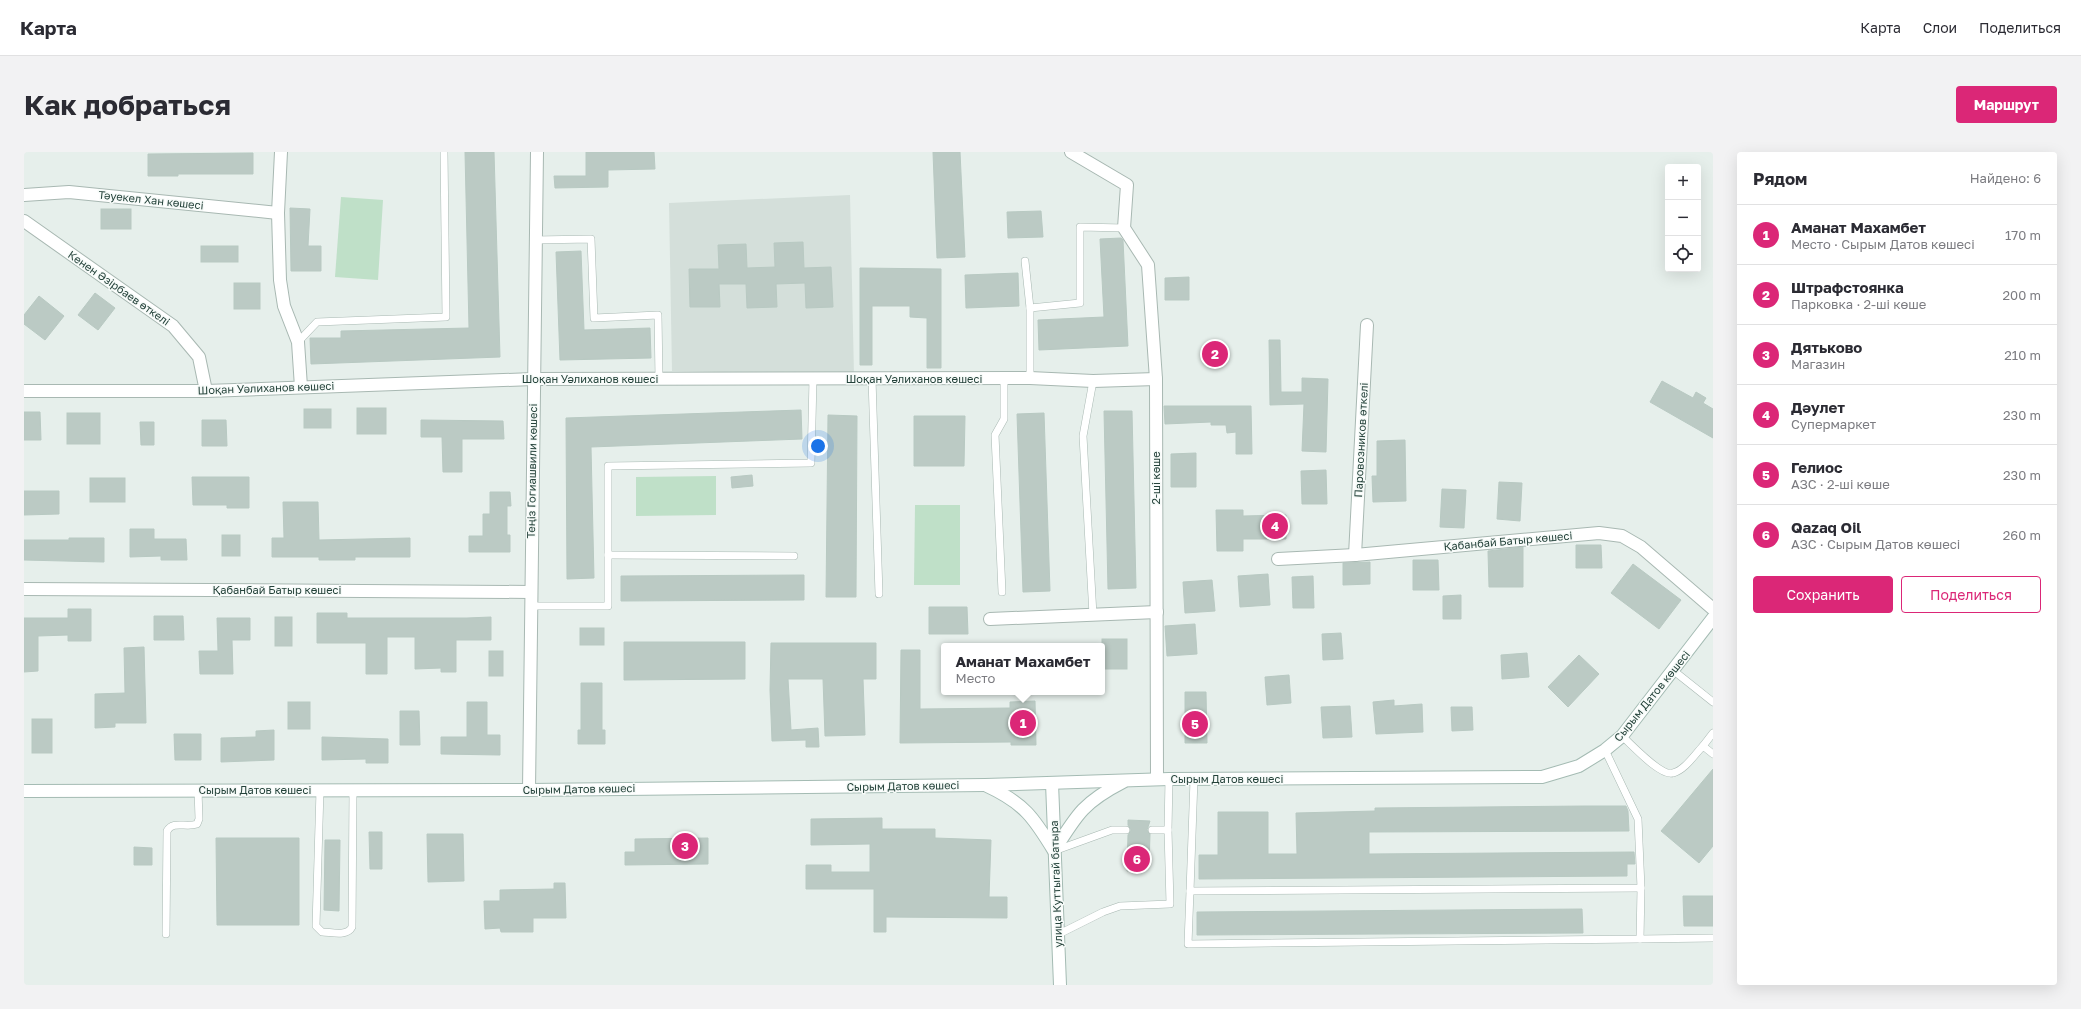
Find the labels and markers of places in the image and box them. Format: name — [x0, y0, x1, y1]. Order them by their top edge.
pin: 2 — [1202, 339, 1228, 369]
pin: 4 — [1262, 511, 1288, 541]
pin: 1 — [1010, 708, 1036, 738]
pin: 5 — [1182, 709, 1208, 739]
pin: 3 — [672, 831, 698, 861]
pin: 6 — [1124, 844, 1150, 874]

